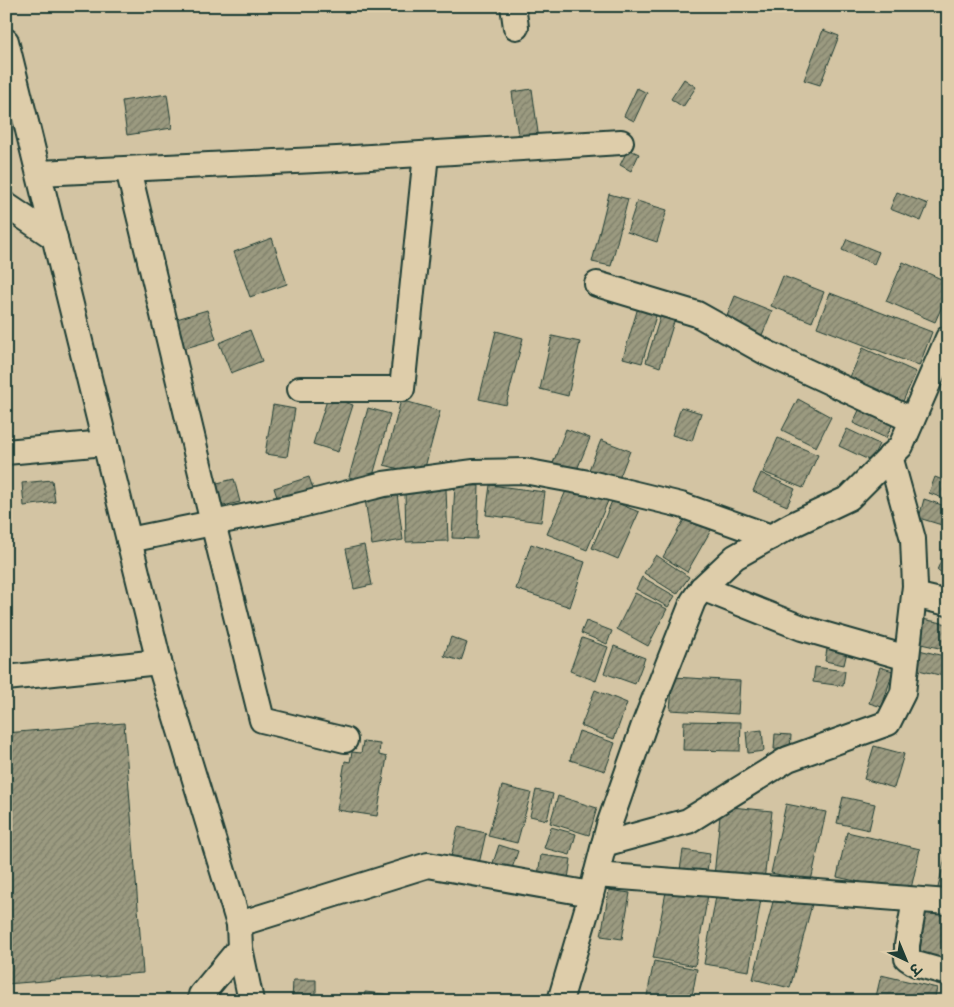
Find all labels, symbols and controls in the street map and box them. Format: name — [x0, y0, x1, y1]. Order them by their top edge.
north arrow — [882, 934, 932, 984]
text: उ — [904, 958, 926, 980]

